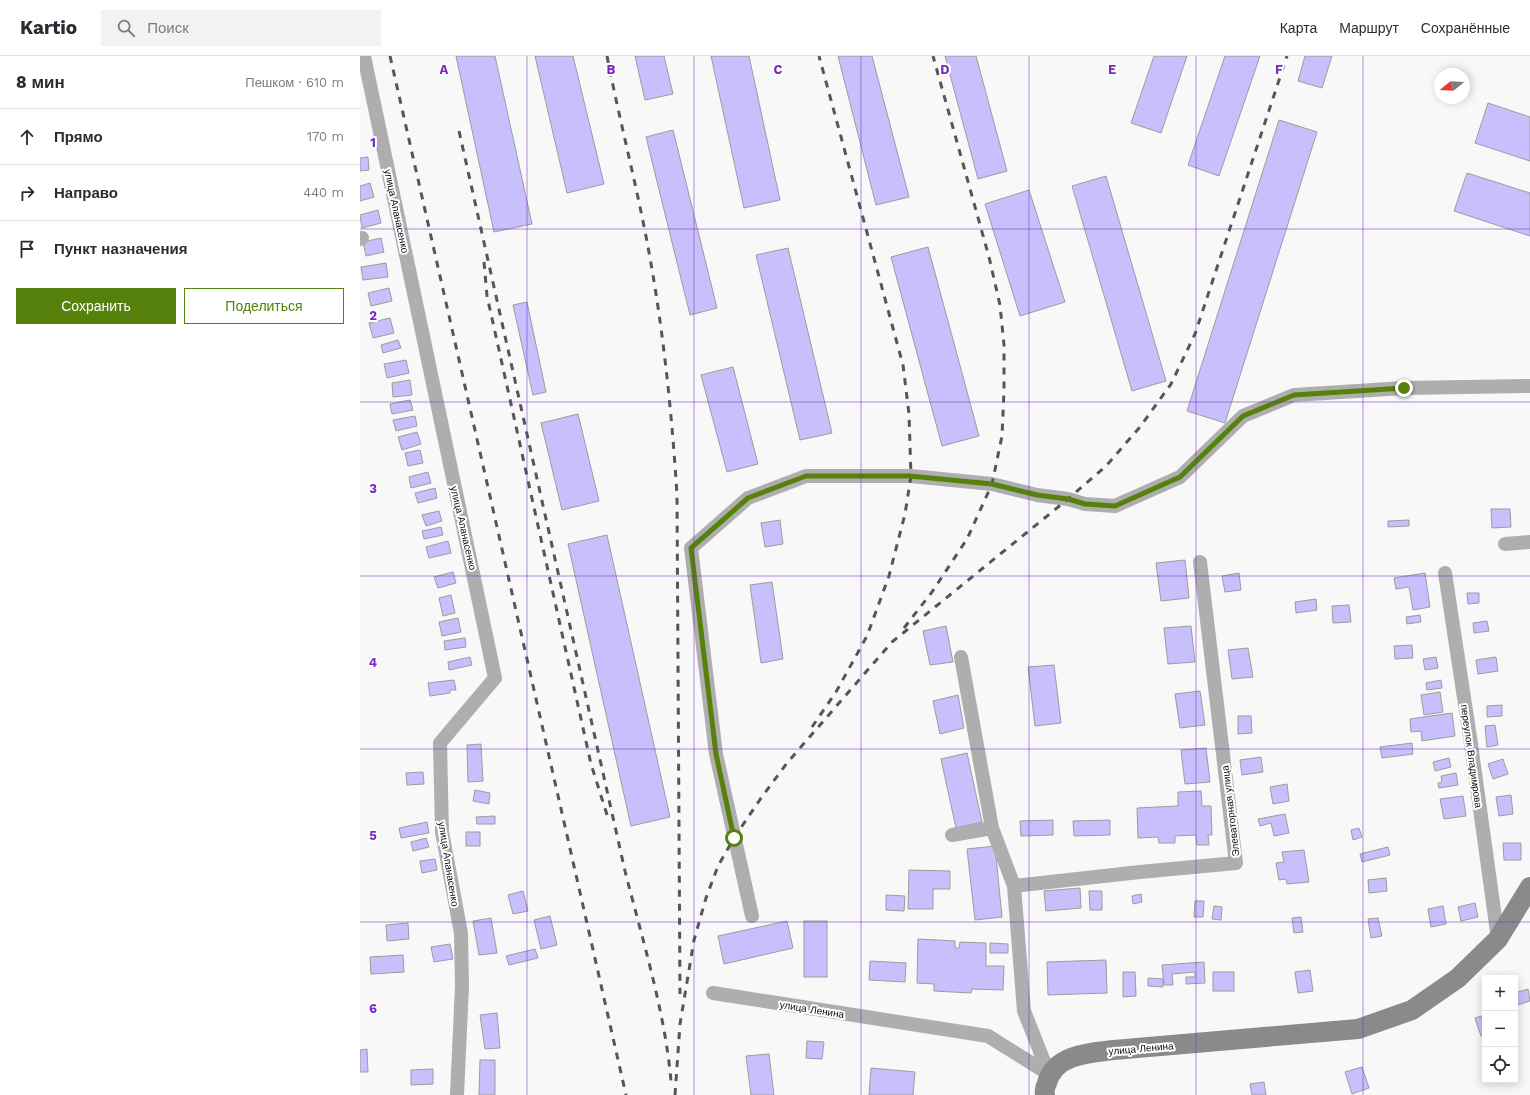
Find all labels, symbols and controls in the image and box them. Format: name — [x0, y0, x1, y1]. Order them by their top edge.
search box — [101, 10, 381, 46]
text: Kartio — [20, 16, 77, 39]
icon: search — [115, 17, 137, 39]
text: Поиск — [147, 19, 189, 37]
text: Карта — [1280, 20, 1317, 36]
text: Маршрут — [1339, 20, 1399, 36]
text: Сохранённые — [1421, 20, 1510, 36]
text: A — [440, 62, 449, 77]
text: B — [607, 62, 616, 77]
text: C — [774, 62, 783, 77]
text: D — [940, 62, 950, 77]
text: E — [1108, 62, 1116, 77]
text: F — [1275, 62, 1283, 77]
north arrow — [1434, 68, 1470, 104]
text: 8 мин — [16, 72, 65, 92]
text: Пешком · 610 m — [245, 75, 344, 90]
icon: ahead — [16, 126, 38, 148]
text: Прямо — [54, 128, 103, 146]
text: 170 m — [307, 129, 344, 144]
text: 1 — [370, 135, 376, 150]
street label: улица Апанасенко — [382, 168, 411, 255]
icon: right — [16, 182, 38, 204]
text: Направо — [54, 184, 118, 202]
text: 440 m — [303, 185, 344, 200]
icon: arrive — [16, 238, 38, 260]
text: Пункт назначения — [54, 240, 187, 258]
button: Сохранить — [16, 288, 176, 324]
button: Поделиться — [184, 288, 344, 324]
text: 2 — [369, 308, 377, 323]
route end — [1395, 379, 1413, 397]
text: 3 — [369, 481, 377, 496]
street label: улица Апанасенко — [449, 485, 479, 572]
text: 4 — [369, 655, 378, 670]
street label: переулок Владимрова — [1459, 704, 1484, 809]
street label: Элеваторная улица — [1219, 764, 1242, 857]
street label: улица Апанасенко — [436, 821, 461, 908]
text: 5 — [369, 828, 377, 843]
route start — [725, 829, 743, 847]
map controls — [1482, 975, 1518, 1083]
button: + — [1482, 975, 1518, 1011]
street label: улица Ленина — [779, 999, 845, 1020]
text: 6 — [369, 1001, 377, 1016]
button: − — [1482, 1011, 1518, 1047]
street label: улица Ленина — [1108, 1040, 1174, 1057]
button: locate — [1482, 1047, 1518, 1083]

